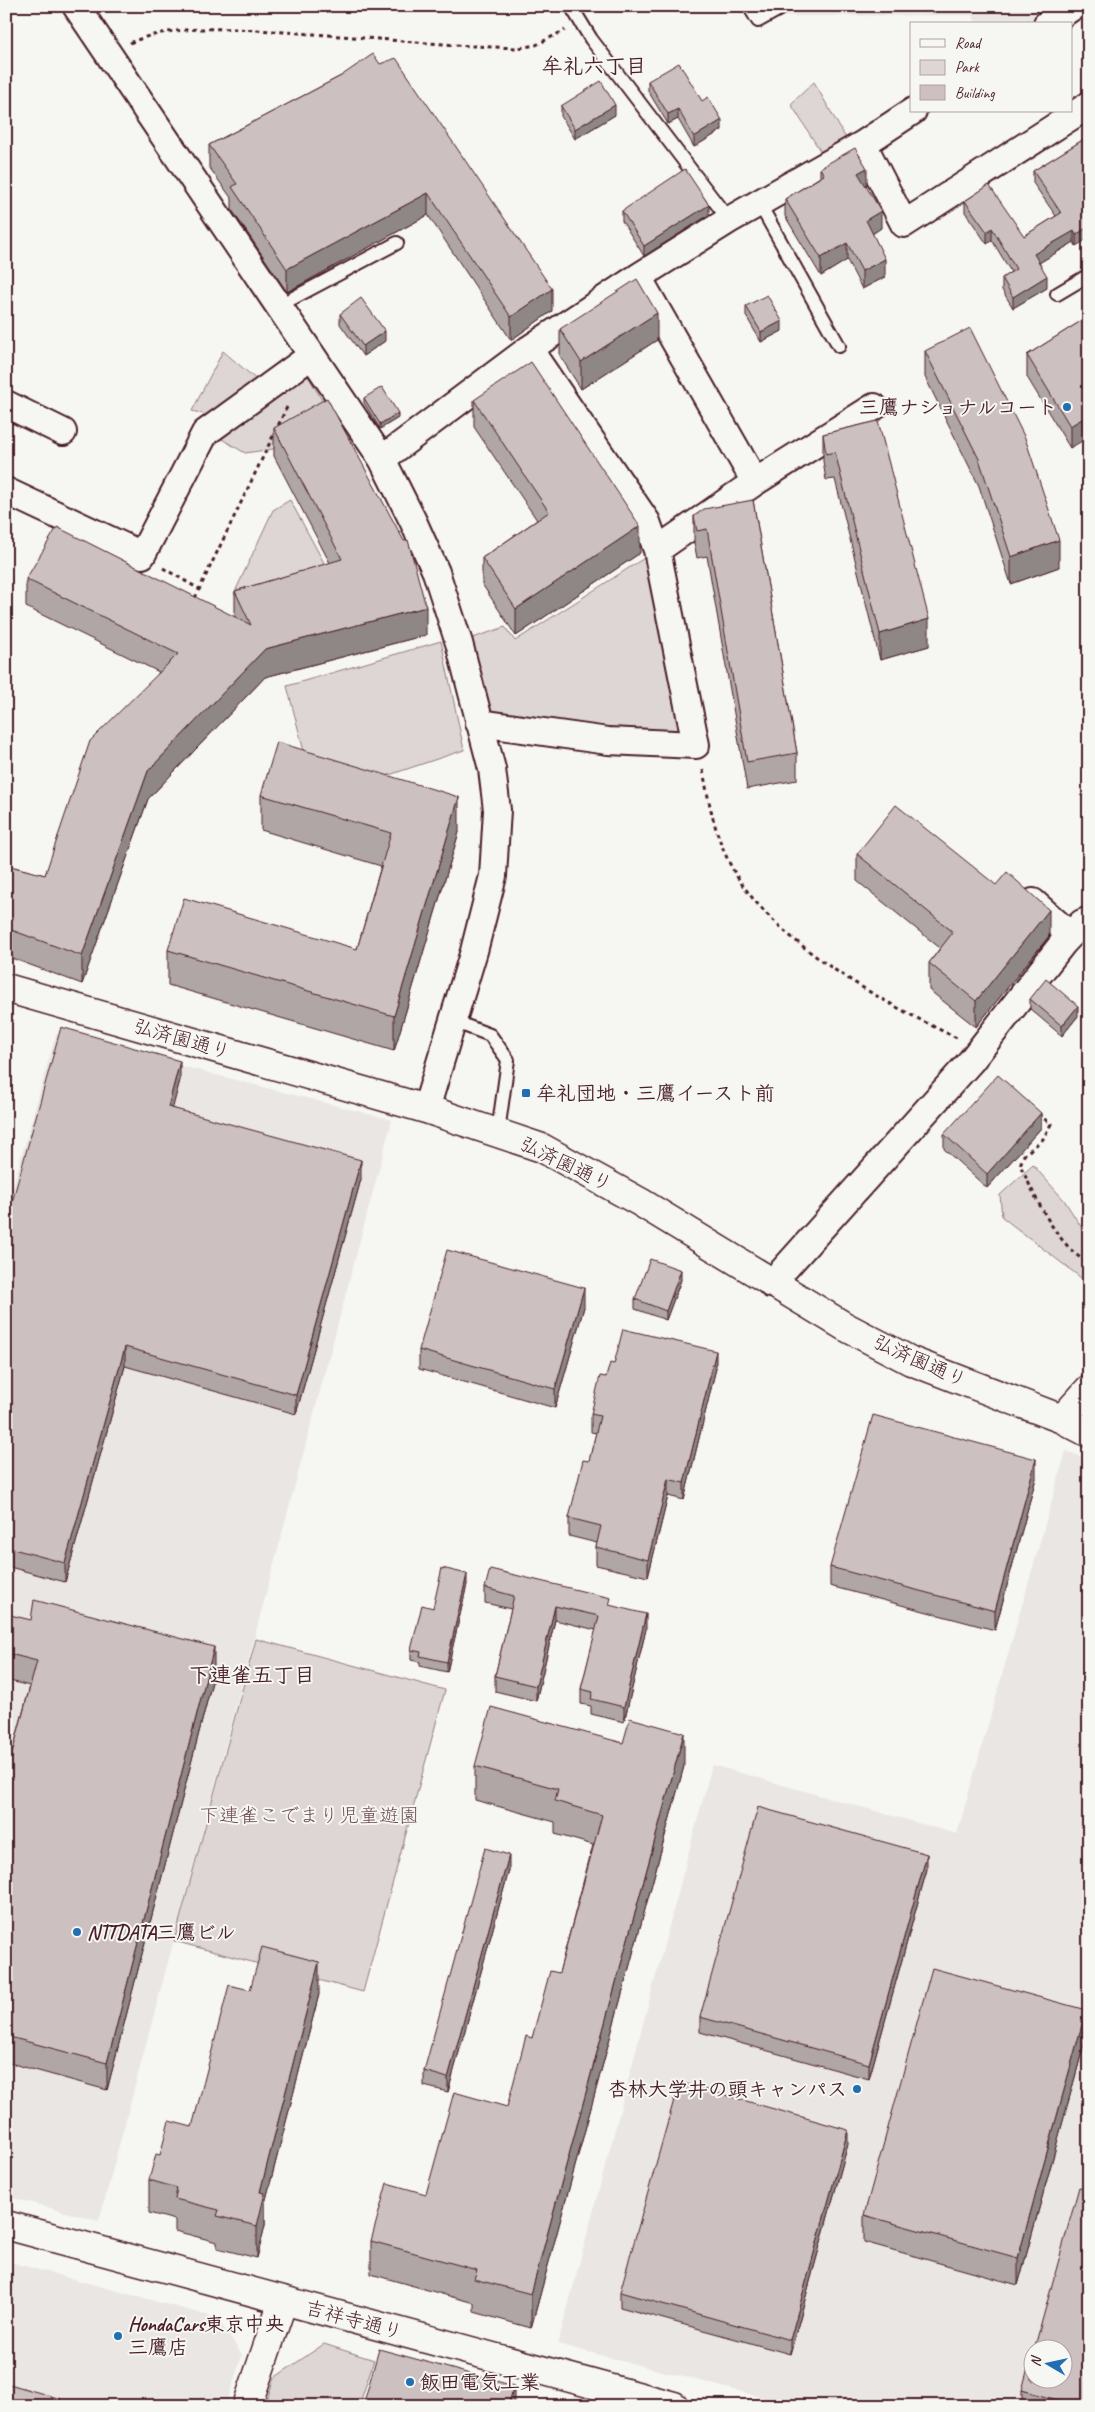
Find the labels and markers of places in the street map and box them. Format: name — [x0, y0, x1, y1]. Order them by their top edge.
place label: 三鷹ナショナルコート — [859, 395, 1057, 420]
marker: 三鷹ナショナルコート — [1061, 401, 1073, 413]
place label: 牟礼団地・三鷹イースト前 — [536, 1081, 775, 1106]
marker: 牟礼団地・三鷹イースト前 — [520, 1087, 532, 1099]
place label: NTTDATA三鷹ビル — [87, 1920, 236, 1945]
marker: NTTDATA三鷹ビル — [71, 1926, 83, 1938]
place label: 杏林大学井の頭キャンパス — [608, 2077, 847, 2102]
marker: 杏林大学井の頭キャンパス — [851, 2083, 863, 2095]
place label: HondaCars東京中央 三鷹店 — [128, 2312, 285, 2360]
marker: HondaCars東京中央 三鷹店 — [112, 2330, 124, 2342]
place label: 飯田電気工業 — [420, 2370, 540, 2395]
marker: 飯田電気工業 — [404, 2376, 416, 2388]

